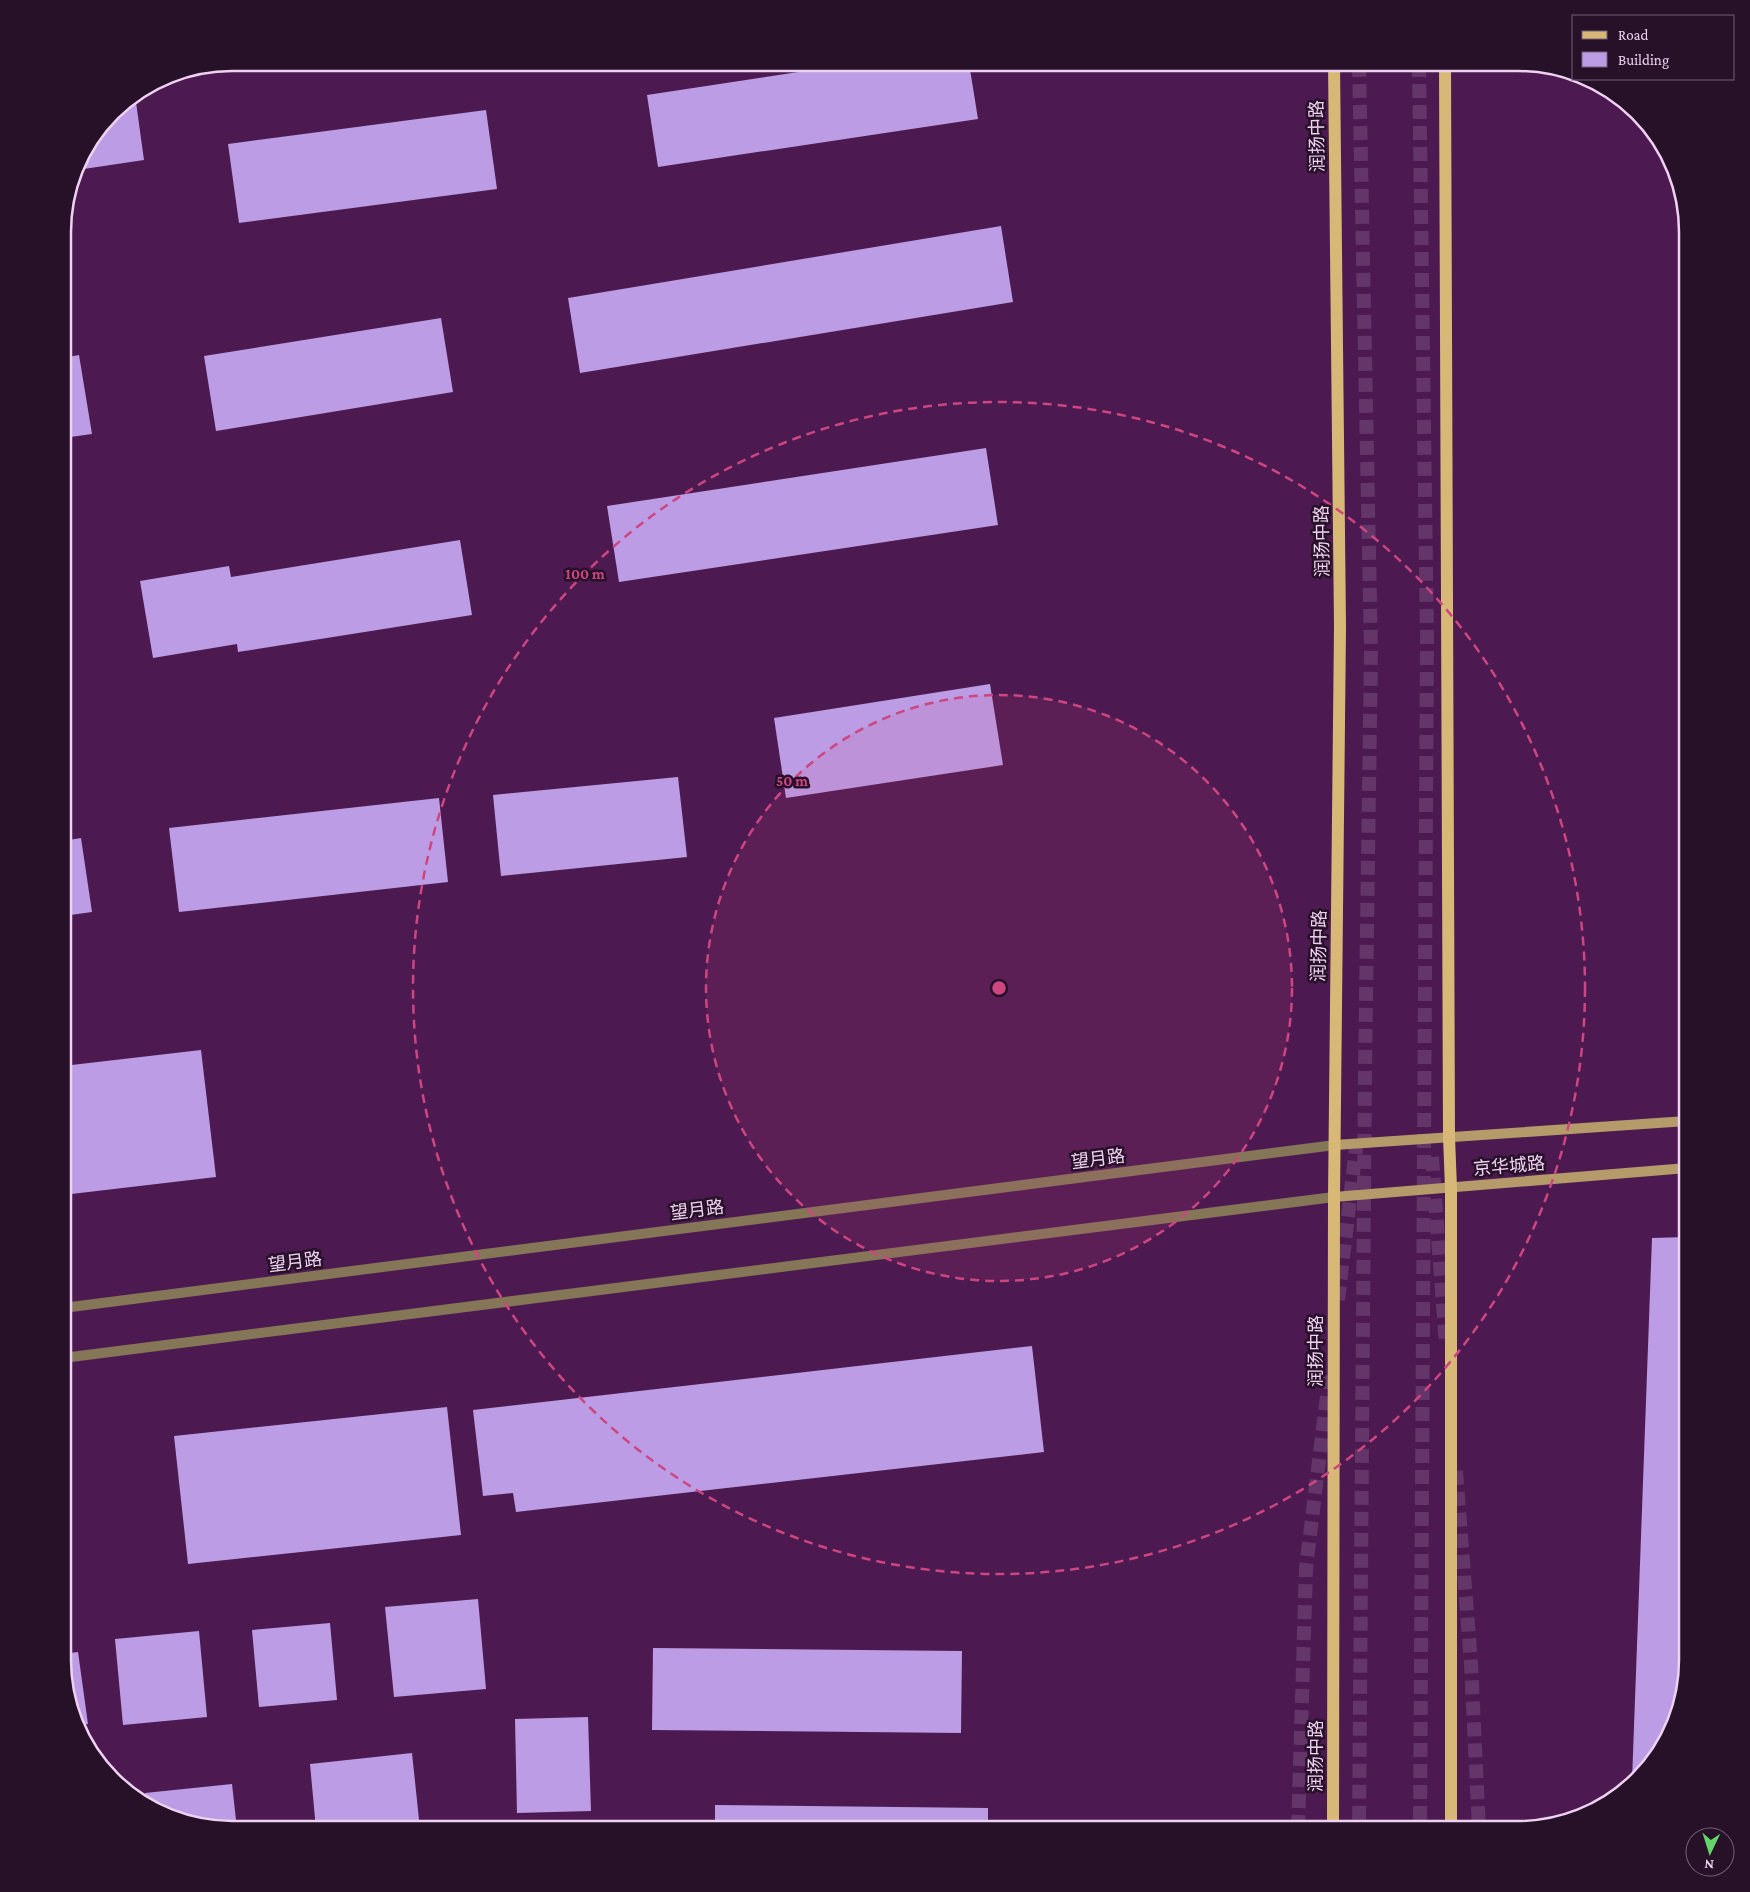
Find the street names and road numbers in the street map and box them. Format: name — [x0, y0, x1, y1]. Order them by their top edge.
street label: 润扬中路 — [1306, 100, 1328, 172]
street label: 润扬中路 — [1311, 505, 1333, 577]
street label: 润扬中路 — [1308, 910, 1330, 982]
street label: 望月路 — [1070, 1146, 1126, 1172]
street label: 京华城路 — [1472, 1153, 1546, 1179]
street label: 望月路 — [669, 1197, 725, 1223]
street label: 望月路 — [267, 1249, 323, 1275]
street label: 润扬中路 — [1306, 1315, 1326, 1387]
street label: 润扬中路 — [1306, 1720, 1326, 1792]

